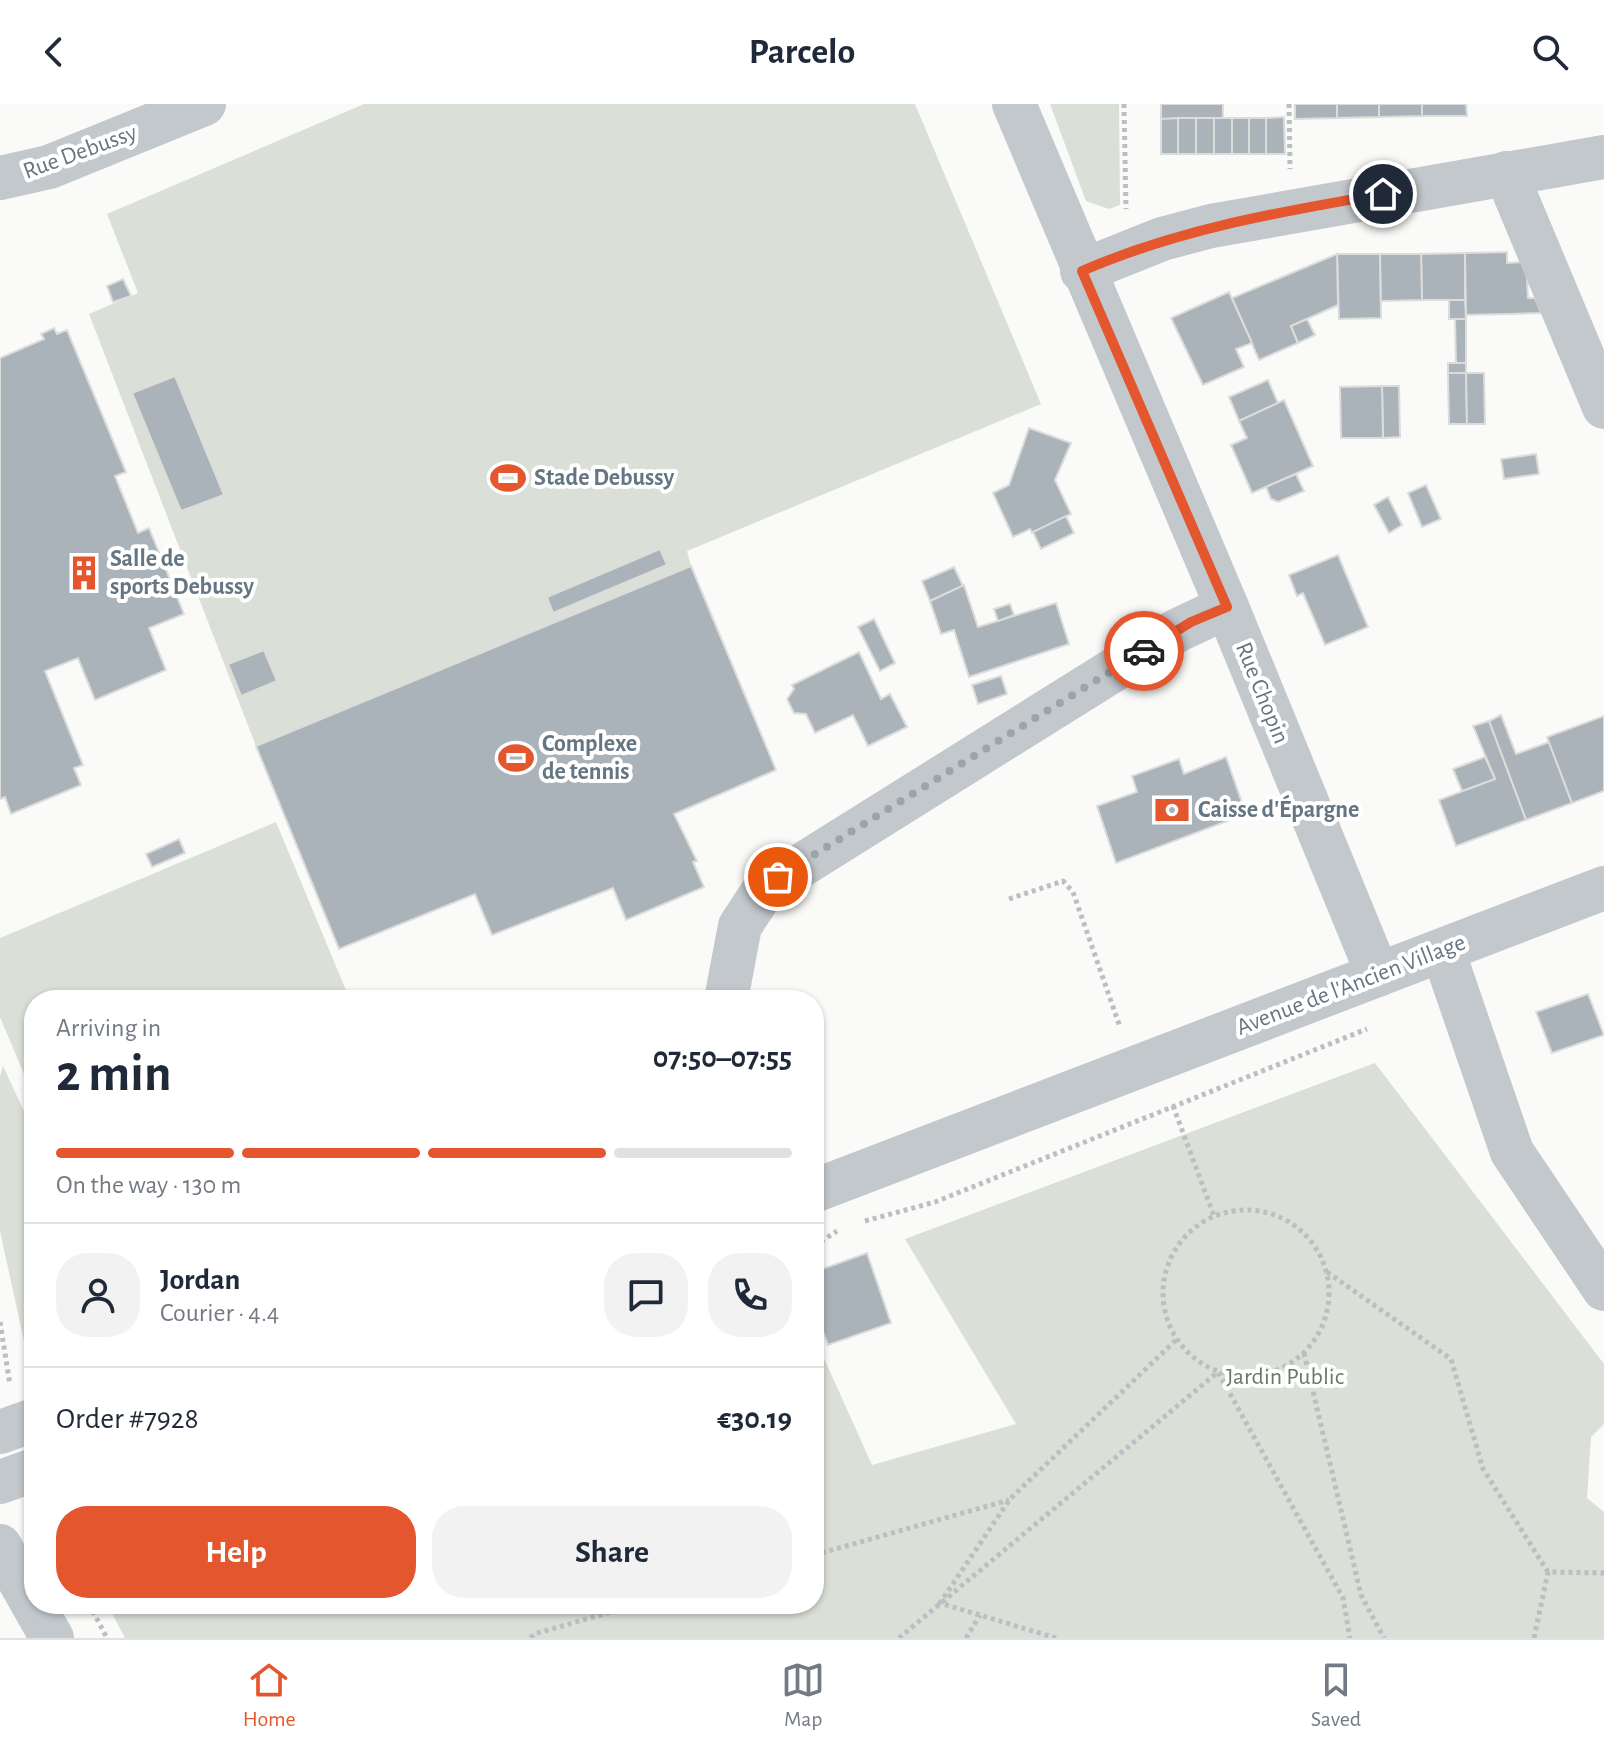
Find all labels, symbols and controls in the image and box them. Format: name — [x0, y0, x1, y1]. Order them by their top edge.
icon: back — [32, 30, 76, 74]
icon: search — [1528, 30, 1572, 74]
text: Parcelo — [749, 34, 855, 70]
street label: Rue Debussy — [20, 120, 140, 184]
pin — [1349, 160, 1417, 228]
icon: home — [1361, 172, 1405, 216]
sports icon: Stade Debussy — [489, 459, 527, 497]
place label: Stade Debussy — [534, 466, 675, 490]
place label: Salle de sports Debussy — [110, 547, 254, 599]
building icon: Salle de sports Debussy — [65, 554, 103, 592]
courier — [1104, 611, 1184, 691]
icon: car — [1122, 629, 1166, 673]
street label: Rue Chopin — [1231, 639, 1293, 747]
place label: Complexe de tennis — [542, 732, 637, 784]
sports icon: Complexe de tennis — [497, 739, 535, 777]
bank icon: Caisse d'Épargne — [1153, 791, 1191, 829]
place label: Caisse d'Épargne — [1198, 794, 1359, 822]
pin — [744, 843, 812, 911]
icon: bag — [756, 855, 800, 899]
street label: Avenue de l'Ancien Village — [1233, 930, 1469, 1040]
text: Arriving in — [56, 1015, 161, 1041]
text: 07:50–07:55 — [653, 1043, 792, 1073]
text: 2 min — [56, 1048, 171, 1100]
text: On the way · 130 m — [56, 1172, 241, 1198]
button: person — [56, 1253, 140, 1337]
button: chat — [604, 1253, 688, 1337]
button: phone — [708, 1253, 792, 1337]
text: Jordan — [160, 1265, 240, 1295]
text: Courier · 4.4 — [160, 1300, 279, 1326]
park label: Jardin Public — [1226, 1365, 1344, 1389]
text: Order #7928 — [56, 1404, 199, 1434]
text: €30.19 — [717, 1404, 792, 1434]
button: Help — [56, 1506, 416, 1598]
button: Share — [432, 1506, 792, 1598]
tab: Home — [243, 1658, 296, 1732]
tab: Map — [781, 1658, 825, 1732]
tab: Saved — [1311, 1658, 1361, 1732]

